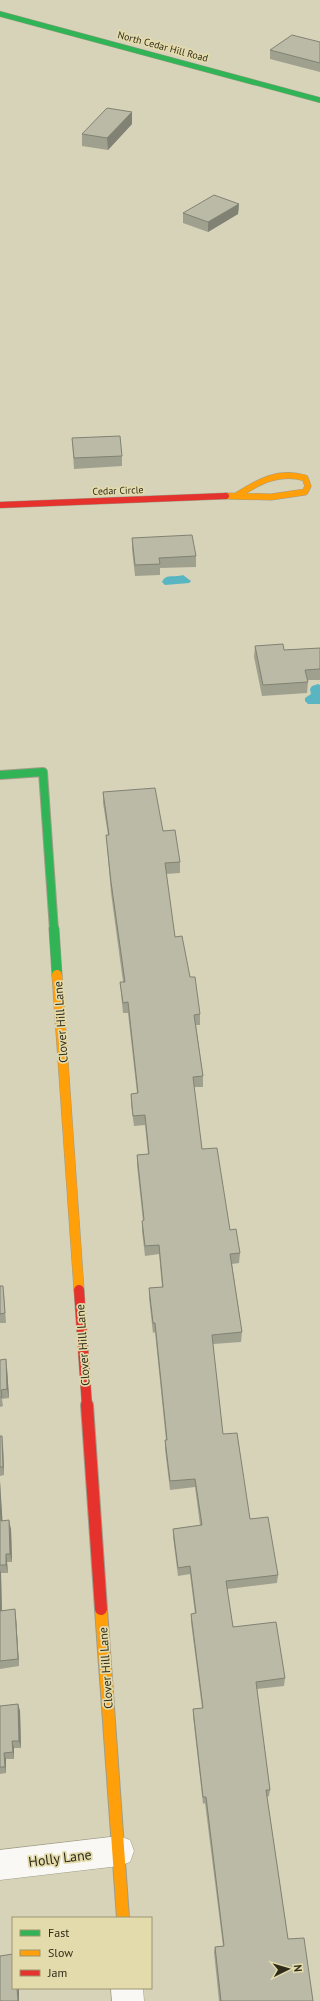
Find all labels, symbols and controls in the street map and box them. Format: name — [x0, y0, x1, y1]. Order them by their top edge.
street label: North Cedar Hill Road — [116, 28, 210, 65]
street label: Cedar Circle — [92, 483, 144, 498]
street label: Clover Hill Lane — [50, 981, 71, 1063]
street label: Clover Hill Lane — [72, 1304, 93, 1386]
street label: Clover Hill Lane — [95, 1627, 116, 1709]
street label: Holly Lane — [27, 1845, 93, 1871]
legend — [12, 1917, 152, 1989]
text: Fast — [48, 1925, 69, 1940]
text: Slow — [48, 1945, 73, 1960]
north arrow — [268, 1949, 308, 1989]
text: N — [291, 1964, 305, 1972]
text: Jam — [47, 1965, 67, 1980]

